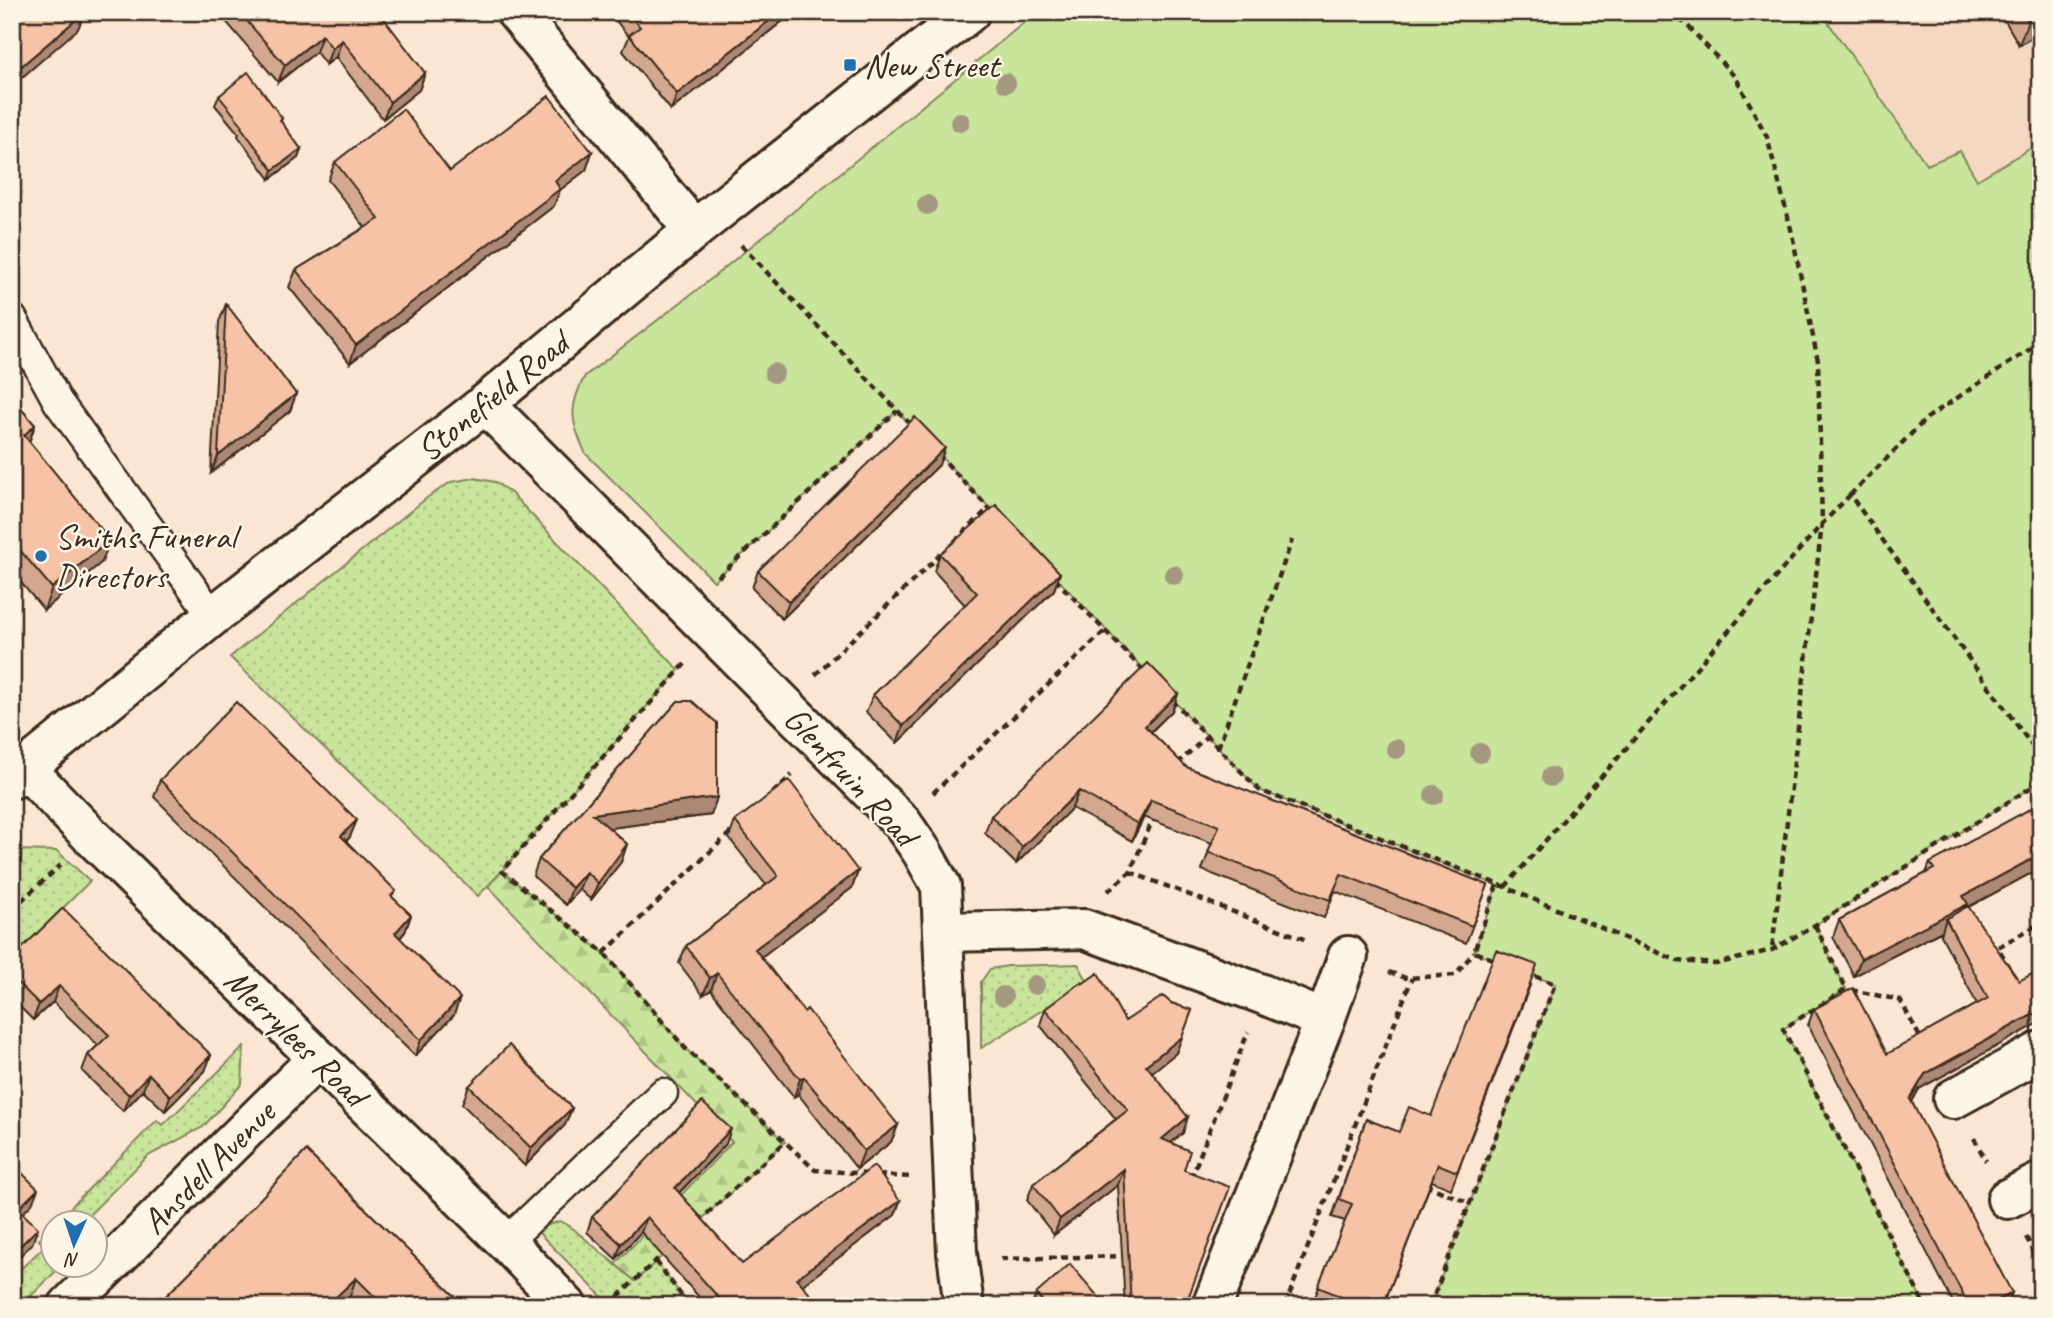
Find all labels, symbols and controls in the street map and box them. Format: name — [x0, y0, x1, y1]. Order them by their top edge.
place label: New Street — [864, 43, 1002, 88]
marker: New Street — [842, 57, 858, 73]
street label: Stonefield Road — [407, 318, 582, 471]
place label: Smiths Funeral Directors — [55, 514, 242, 599]
marker: Smiths Funeral Directors — [33, 548, 49, 564]
street label: Glenfruin Road — [774, 697, 931, 860]
street label: Merrylees Road — [215, 958, 380, 1120]
street label: Ansdell Avenue — [132, 1089, 287, 1244]
north arrow — [38, 1210, 108, 1280]
text: N — [63, 1248, 80, 1272]

